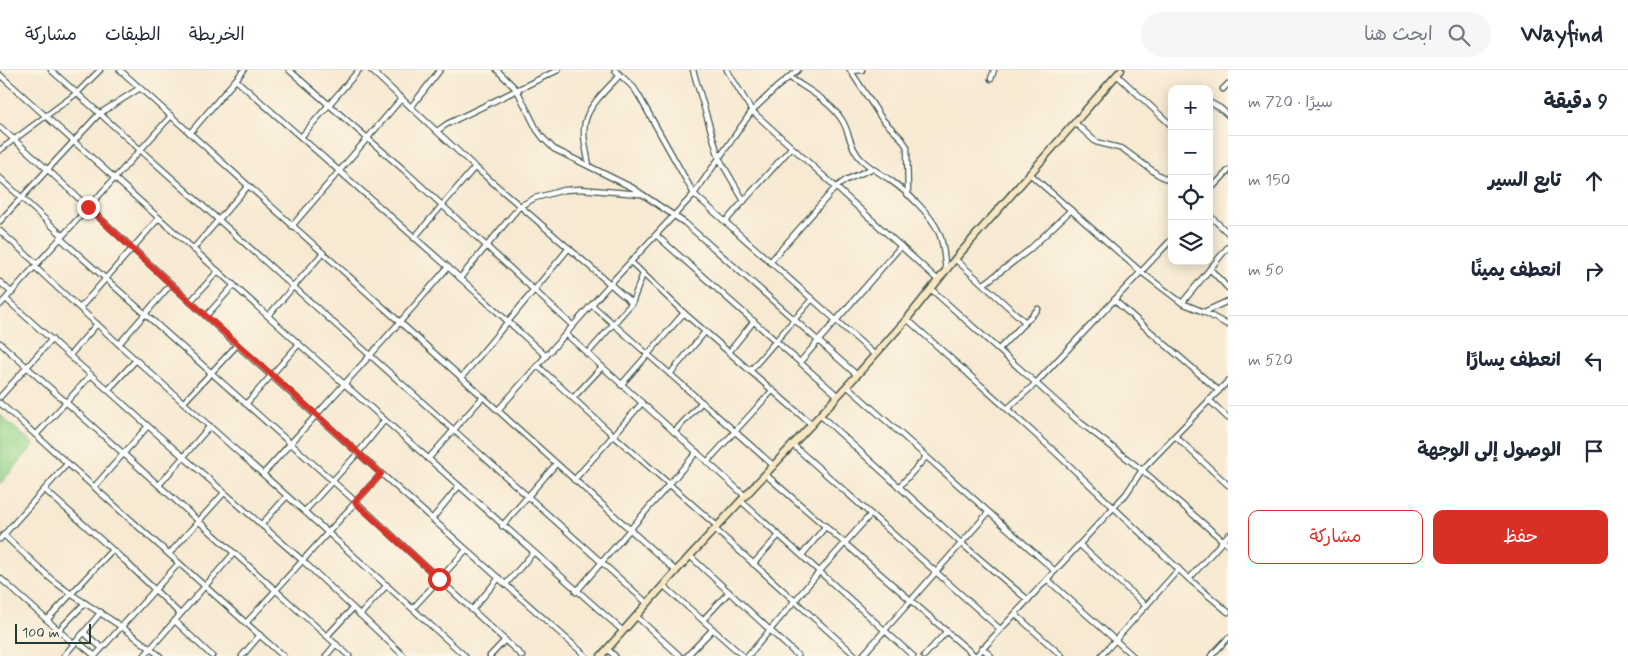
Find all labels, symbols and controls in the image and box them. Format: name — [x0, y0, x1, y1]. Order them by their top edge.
search box — [1141, 12, 1491, 57]
text: Wayfind — [1521, 19, 1603, 50]
icon: search — [1445, 21, 1473, 49]
text: ابحث هنا — [1364, 22, 1433, 47]
text: مشاركة — [25, 23, 77, 47]
text: الطبقات — [105, 23, 161, 47]
text: الخريطة — [189, 23, 245, 47]
map controls — [1168, 85, 1213, 265]
button: + — [1168, 85, 1213, 130]
text: 9 دقيقة — [1544, 88, 1608, 116]
text: سيرًا · 720 m — [1248, 92, 1333, 113]
button: − — [1168, 130, 1213, 175]
icon: ahead — [1580, 167, 1608, 195]
text: تابع السير — [1488, 168, 1561, 193]
text: 150 m — [1248, 170, 1290, 191]
button: locate — [1168, 175, 1213, 220]
route end — [77, 196, 100, 219]
button: layers — [1168, 220, 1213, 265]
icon: right — [1580, 257, 1608, 285]
text: انعطف يمينًا — [1471, 258, 1561, 283]
text: 50 m — [1248, 260, 1284, 281]
icon: left — [1580, 347, 1608, 375]
text: انعطف يسارًا — [1466, 348, 1561, 373]
text: 520 m — [1248, 350, 1293, 371]
icon: arrive — [1580, 437, 1608, 465]
text: الوصول إلى الوجهة — [1417, 438, 1561, 463]
button: مشاركة — [1248, 510, 1423, 564]
button: حفظ — [1433, 510, 1608, 564]
route start — [428, 568, 451, 591]
scale bar — [15, 621, 91, 644]
text: 100 m — [22, 624, 60, 642]

